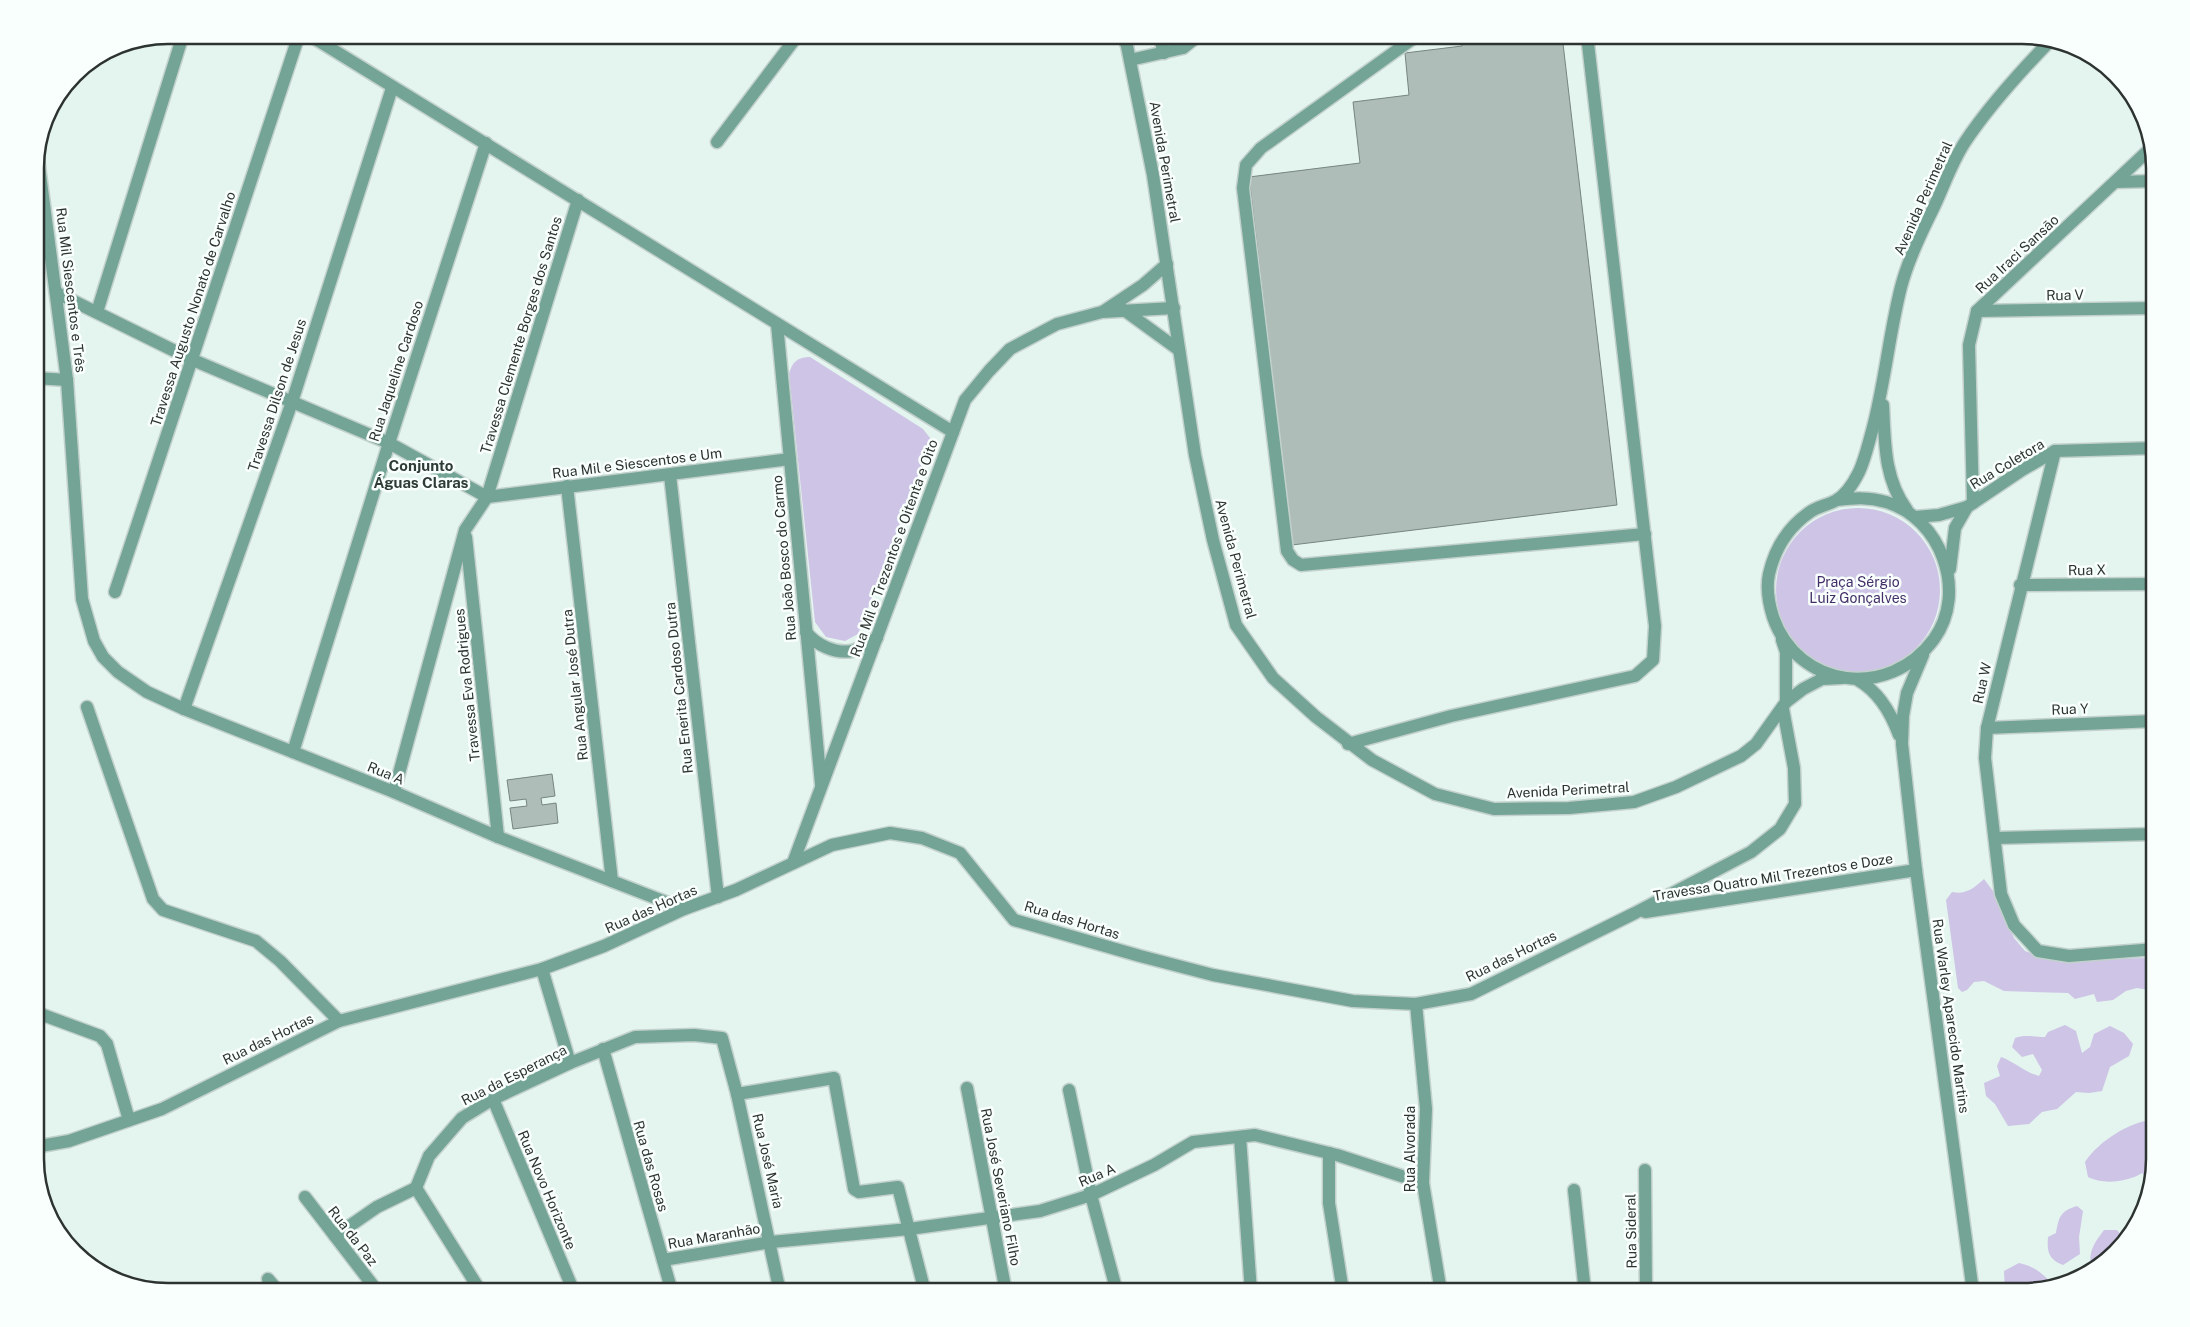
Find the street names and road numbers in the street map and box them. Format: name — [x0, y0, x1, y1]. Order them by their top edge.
street label: Avenida Perimetral — [1146, 100, 1184, 224]
street label: Avenida Perimetral — [1891, 139, 1955, 257]
street label: Travessa Augusto Nonato de Carvalho — [147, 189, 239, 429]
street label: Rua Mil Siescentos e Três — [53, 207, 89, 373]
street label: Rua Iraci Sansão — [1972, 211, 2062, 297]
street label: Travessa Clemente Borges dos Santos — [477, 214, 565, 456]
street label: Rua V — [2046, 287, 2085, 303]
street label: Rua Jaqueline Cardoso — [366, 298, 426, 443]
street label: Travessa Dilson de Jesus — [245, 317, 309, 473]
street label: Rua Coletora — [1967, 436, 2047, 492]
street label: Rua Mil e Trezentos e Oitenta e Oito — [847, 437, 941, 659]
street label: Rua Mil e Siescentos e Um — [551, 445, 723, 481]
street label: Rua João Bosco do Carmo — [769, 474, 799, 641]
street label: Avenida Perimetral — [1212, 497, 1260, 621]
street label: Rua X — [2068, 562, 2107, 578]
street label: Rua Enerita Cardoso Dutra — [662, 602, 696, 774]
street label: Travessa Eva Rodrigues — [451, 608, 483, 762]
street label: Rua Angular José Dutra — [559, 609, 591, 761]
street label: Rua W — [1970, 660, 1995, 705]
street label: Rua Y — [2051, 700, 2089, 718]
street label: Rua A — [365, 758, 407, 788]
street label: Avenida Perimetral — [1506, 779, 1630, 801]
street label: Travessa Quatro Mil Trezentos e Doze — [1652, 850, 1894, 904]
street label: Rua das Hortas — [603, 882, 699, 936]
street label: Rua das Hortas — [1022, 898, 1122, 942]
street label: Rua Warley Aparecido Martins — [1929, 918, 1973, 1114]
street label: Rua das Hortas — [1463, 927, 1559, 985]
street label: Rua das Hortas — [220, 1010, 316, 1068]
street label: Rua da Esperança — [459, 1042, 569, 1108]
street label: Rua Alvorada — [1402, 1106, 1418, 1192]
street label: Rua José Severiano Filho — [978, 1107, 1024, 1267]
street label: Rua José Maria — [749, 1112, 787, 1210]
street label: Rua das Rosas — [630, 1119, 672, 1213]
street label: Rua Novo Horizonte — [515, 1128, 579, 1252]
street label: Rua A — [1076, 1160, 1118, 1190]
street label: Rua Sideral — [1622, 1193, 1640, 1269]
street label: Rua da Paz — [325, 1203, 381, 1269]
street label: Rua Maranhão — [667, 1220, 761, 1252]

